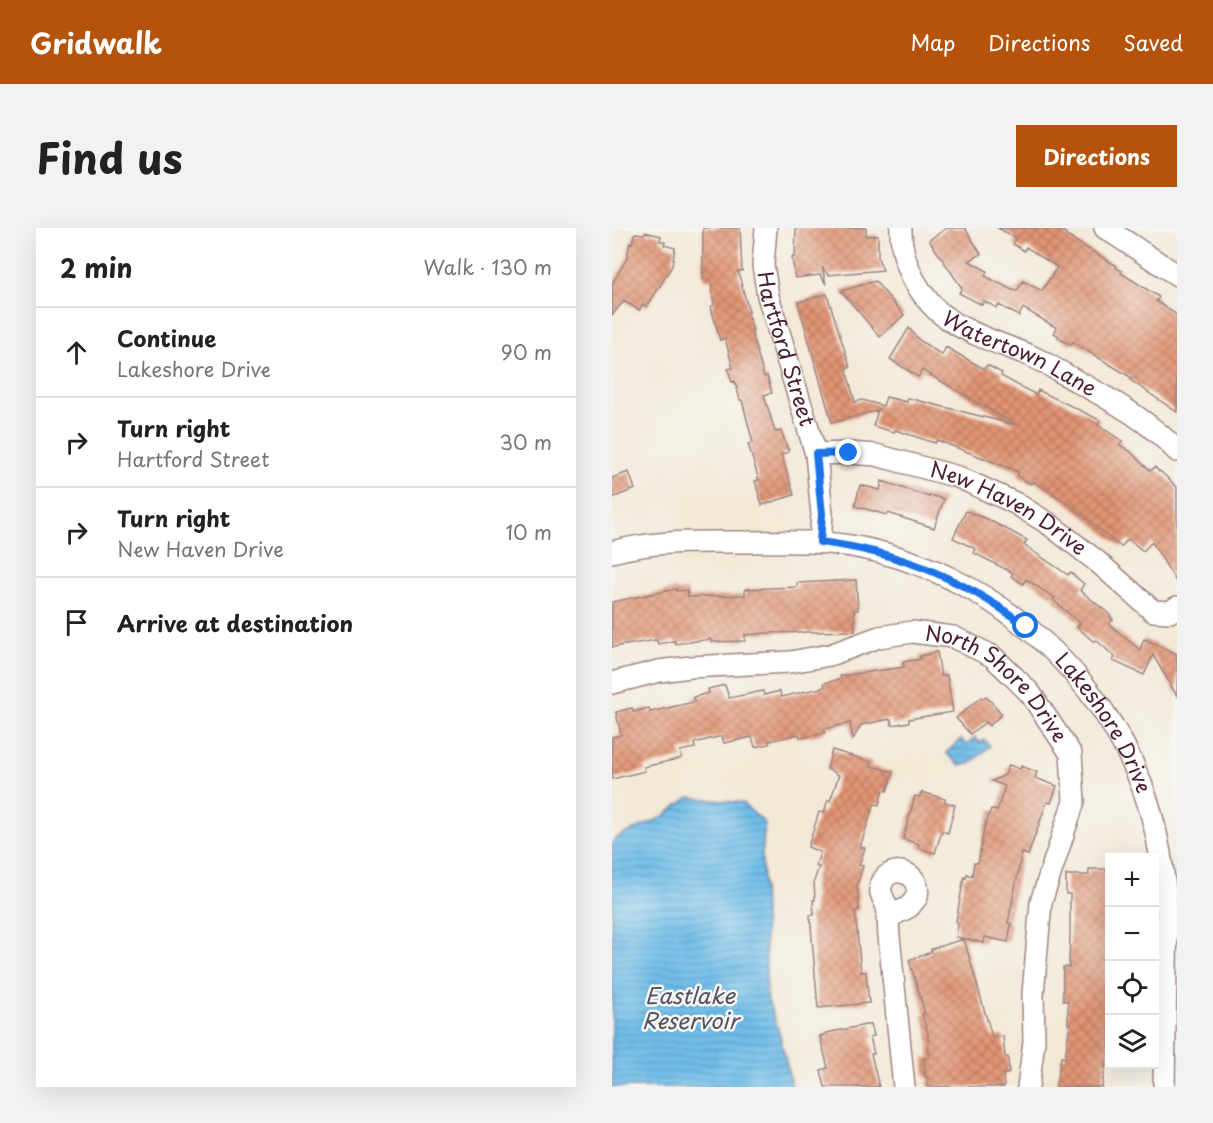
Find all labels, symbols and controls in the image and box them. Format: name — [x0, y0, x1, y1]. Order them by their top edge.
text: Gridwalk — [30, 21, 162, 64]
text: Map — [910, 26, 955, 58]
text: Directions — [988, 26, 1090, 58]
text: Saved — [1123, 26, 1183, 58]
text: Find us — [36, 125, 183, 188]
button: Directions — [1016, 125, 1177, 187]
text: 2 min — [60, 248, 133, 287]
text: Walk · 130 m — [424, 252, 552, 282]
street label: Hartford Street — [750, 269, 825, 430]
street label: Watertown Lane — [937, 302, 1103, 403]
text: Continue — [117, 321, 216, 354]
icon: ahead — [60, 336, 93, 369]
text: 90 m — [501, 337, 552, 367]
text: Lakeshore Drive — [117, 354, 271, 384]
text: Turn right — [117, 411, 230, 444]
icon: right — [60, 426, 93, 459]
text: 30 m — [499, 427, 552, 457]
route end — [835, 439, 861, 465]
text: Hartford Street — [117, 444, 269, 474]
street label: New Haven Drive — [927, 452, 1095, 562]
text: Turn right — [117, 501, 230, 534]
icon: right — [60, 516, 93, 549]
text: 10 m — [505, 517, 552, 547]
text: New Haven Drive — [117, 534, 284, 564]
icon: arrive — [60, 606, 93, 639]
text: Arrive at destination — [117, 606, 353, 639]
route start — [1012, 612, 1038, 638]
street label: North Shore Drive — [924, 616, 1077, 748]
street label: Lakeshore Drive — [1049, 644, 1161, 797]
map controls — [1105, 853, 1159, 1069]
button: + — [1105, 853, 1159, 907]
button: − — [1105, 907, 1159, 961]
button: locate — [1105, 961, 1159, 1015]
water label: Eastlake Reservoir — [642, 978, 741, 1036]
button: layers — [1105, 1015, 1159, 1069]

